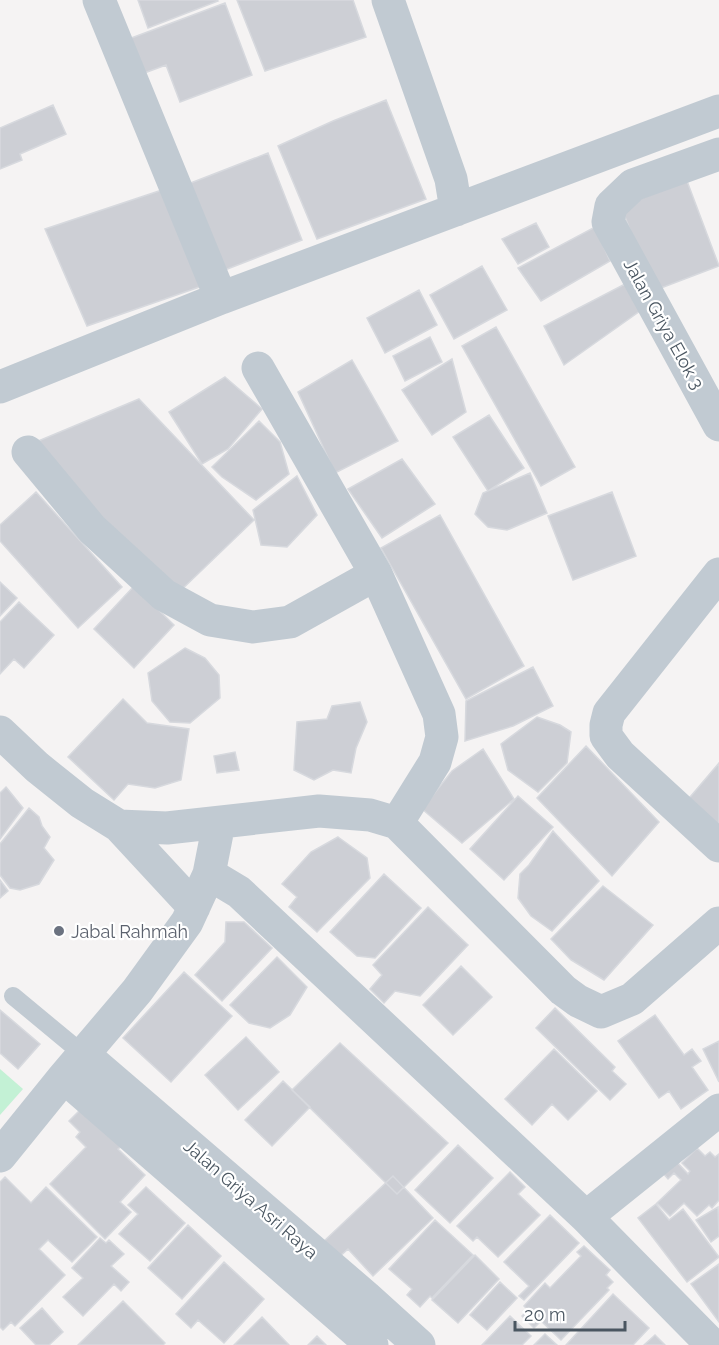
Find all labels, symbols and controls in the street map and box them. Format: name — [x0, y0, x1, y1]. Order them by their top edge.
street label: Jalan Griya Elok 3 — [620, 255, 708, 393]
place label: Jabal Rahmah — [71, 921, 188, 942]
marker: Jabal Rahmah — [52, 924, 66, 938]
street label: Jalan Griya Asri Raya — [180, 1135, 322, 1263]
scale bar — [515, 1294, 624, 1332]
text: 20 m — [524, 1304, 566, 1325]

